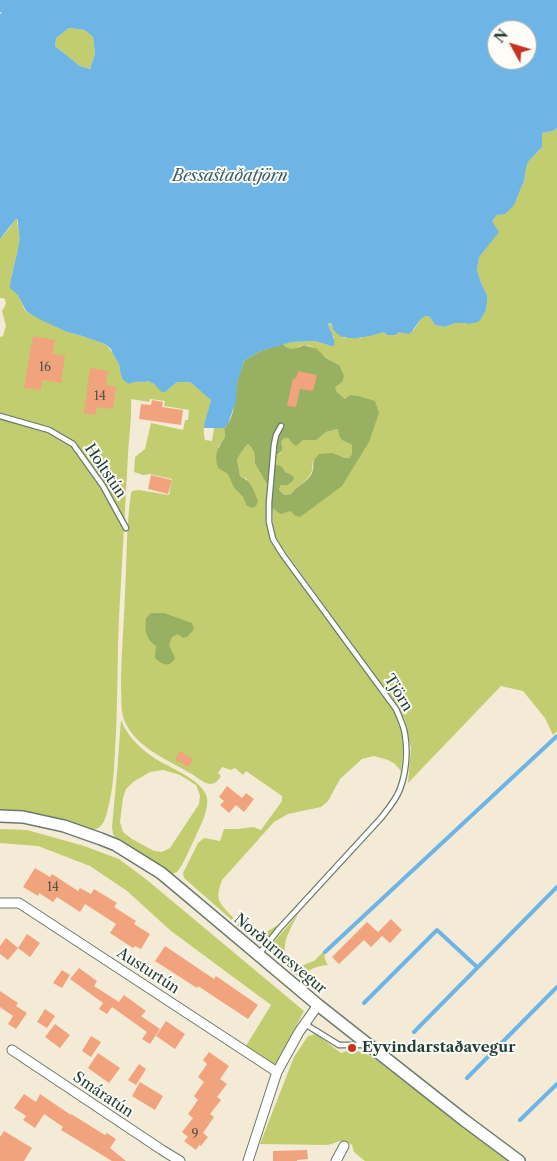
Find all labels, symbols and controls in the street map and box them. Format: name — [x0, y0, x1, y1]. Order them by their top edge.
north arrow — [487, 20, 537, 70]
text: N — [490, 26, 512, 47]
water label: Bessastaðatjörn — [172, 166, 288, 186]
house number: 16 — [39, 361, 51, 375]
house number: 14 — [94, 390, 106, 404]
street label: Holtstún — [80, 440, 130, 502]
street label: Tjörn — [380, 671, 416, 715]
house number: 14 — [47, 881, 59, 895]
street label: Norðurnesvegur — [230, 910, 330, 998]
street label: Austurtún — [113, 944, 183, 998]
place label: Eyvindarstaðavegur — [362, 1039, 516, 1057]
marker: Eyvindarstaðavegur — [346, 1042, 358, 1054]
street label: Smáratún — [69, 1068, 137, 1122]
house number: 9 — [191, 1128, 199, 1142]

